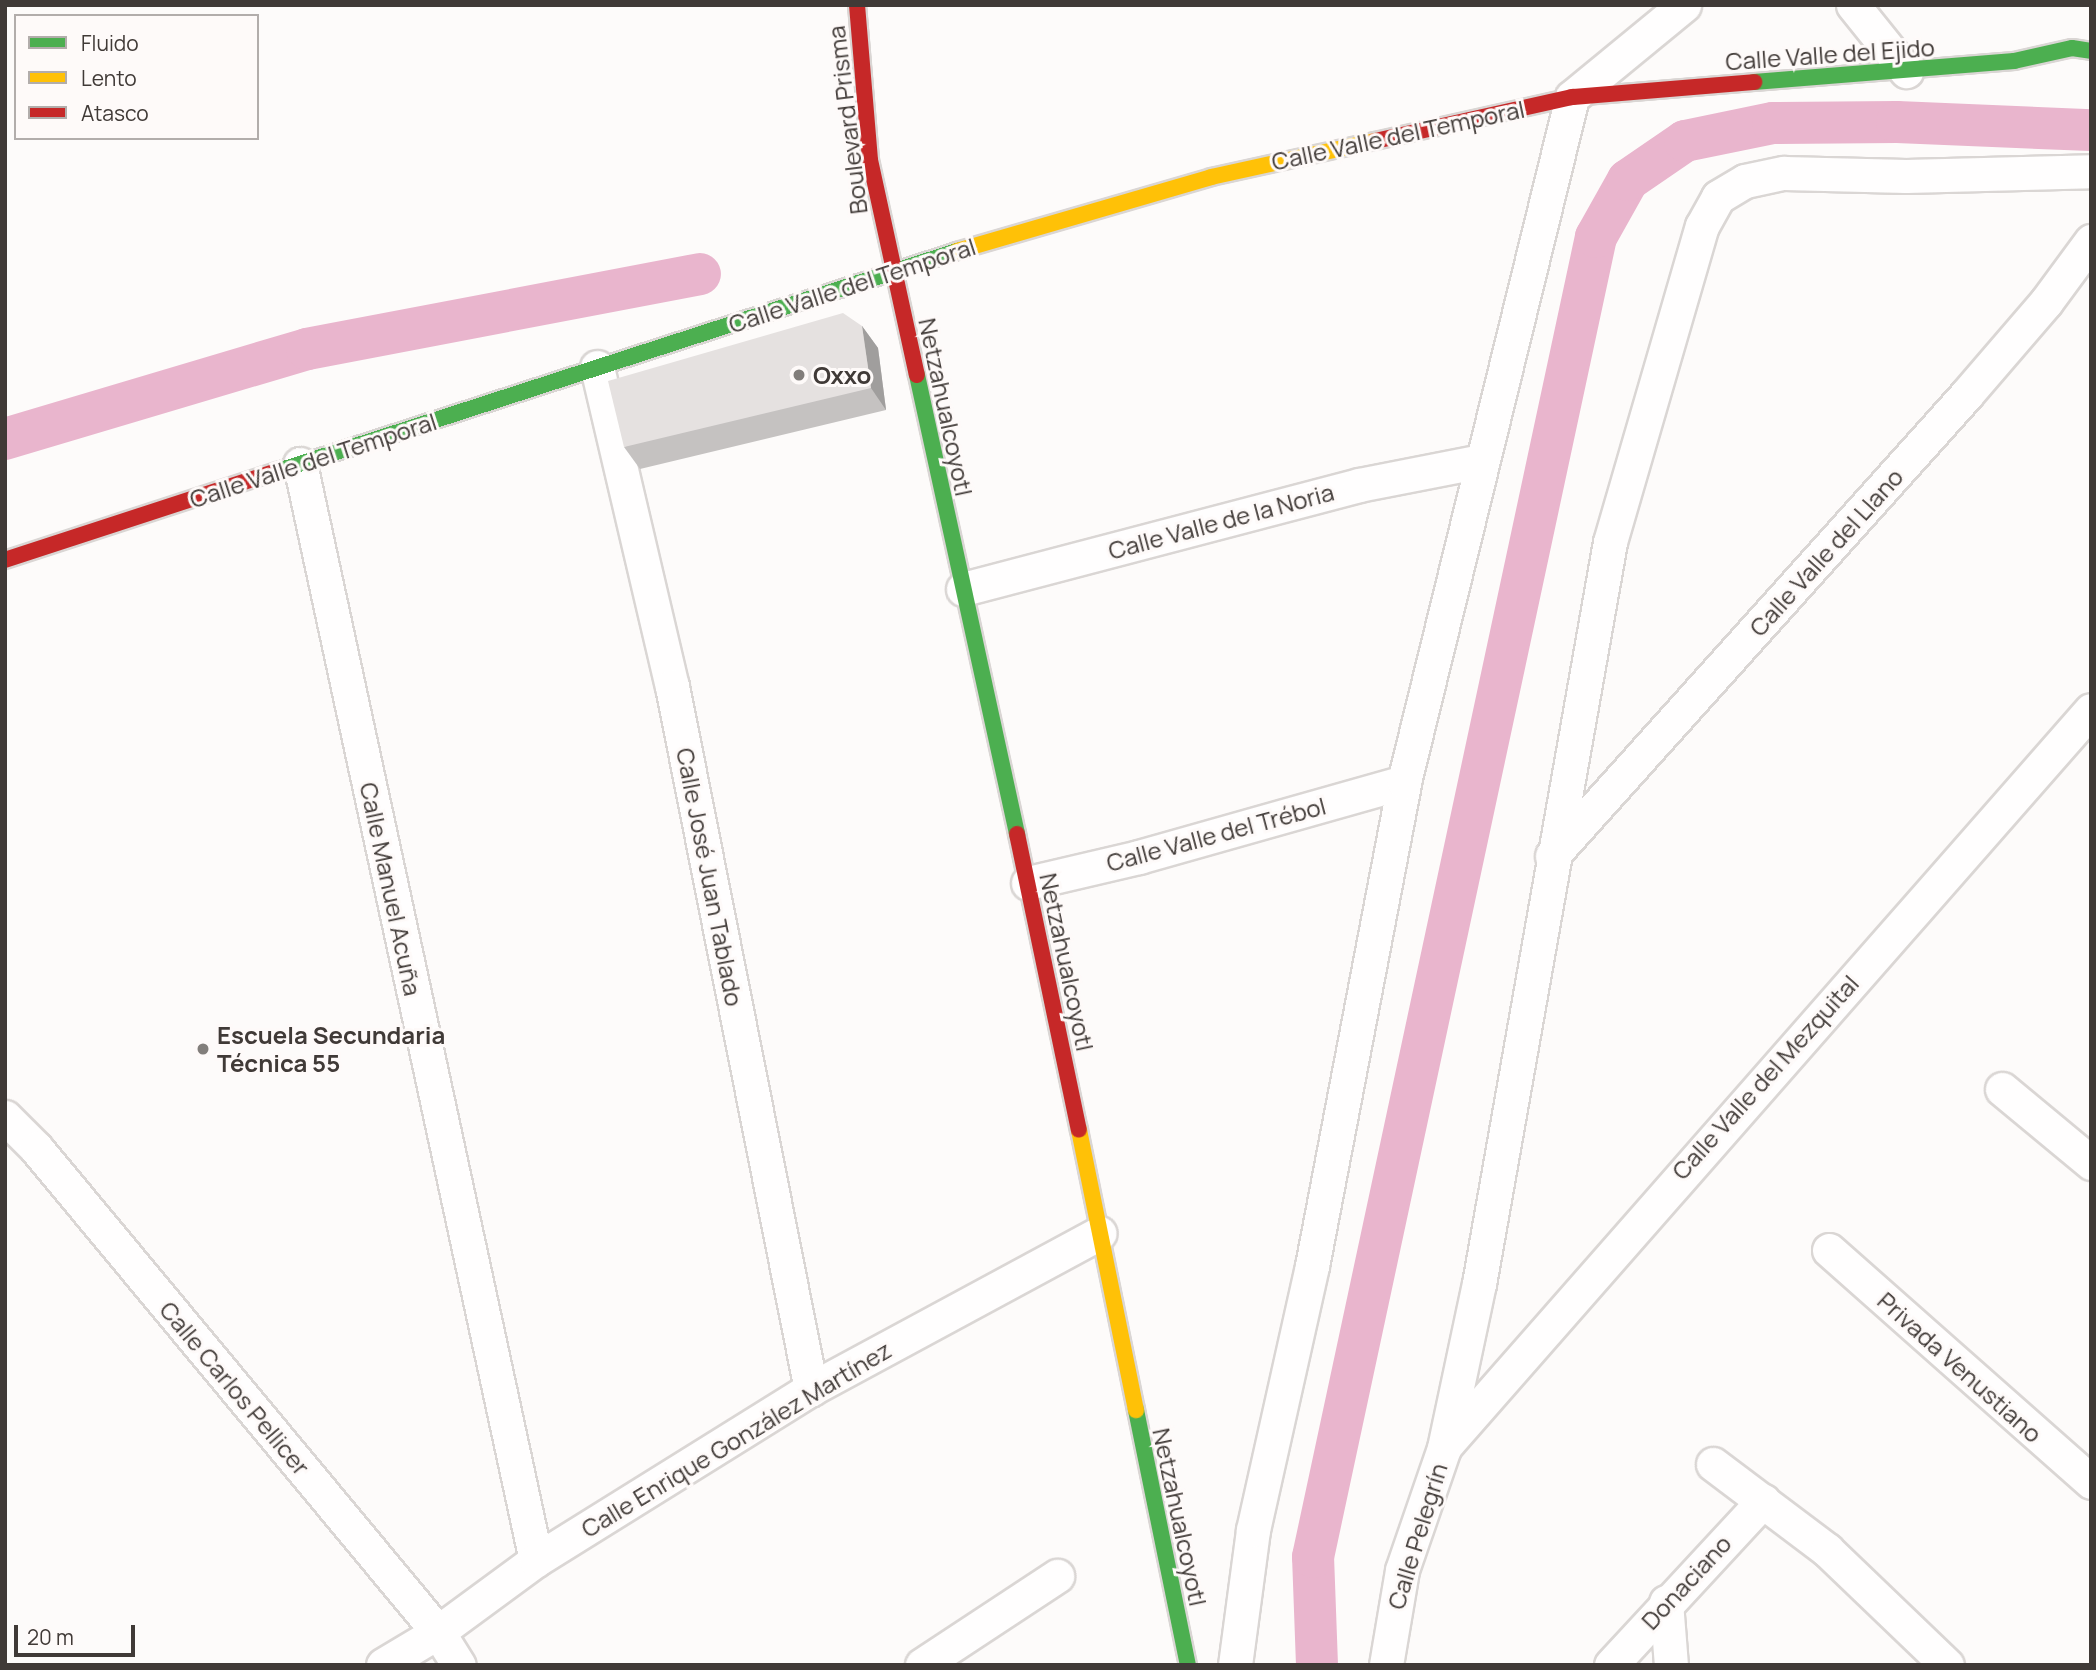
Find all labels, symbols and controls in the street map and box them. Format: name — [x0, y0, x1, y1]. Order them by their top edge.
legend — [14, 14, 259, 140]
street label: Boulevard Prisma — [821, 24, 873, 216]
text: Fluido — [81, 29, 139, 57]
street label: Calle Valle del Ejido — [1724, 32, 1936, 76]
text: Lento — [81, 64, 137, 92]
street label: Calle Valle del Temporal — [1269, 94, 1527, 176]
text: Atasco — [81, 99, 149, 127]
street label: Calle Valle del Temporal — [725, 231, 979, 339]
street label: Netzahualcoyotl — [913, 315, 979, 499]
place label: Oxxo — [813, 361, 871, 389]
marker: Oxxo — [791, 367, 807, 383]
street label: Calle Valle del Temporal — [186, 406, 440, 514]
street label: Calle Valle del Llano — [1743, 462, 1909, 642]
street label: Calle Valle de la Noria — [1105, 477, 1337, 565]
street label: Calle José Juan Tablado — [671, 745, 749, 1009]
street label: Calle Manuel Acuña — [354, 780, 428, 998]
street label: Calle Valle del Trébol — [1103, 791, 1329, 877]
street label: Netzahualcoyotl — [1034, 870, 1100, 1054]
street label: Calle Valle del Mezquital — [1666, 969, 1864, 1185]
place label: Escuela Secundaria Técnica 55 — [217, 1021, 445, 1077]
marker: Escuela Secundaria Técnica 55 — [195, 1041, 211, 1057]
street label: Privada Venustiano — [1872, 1286, 2048, 1448]
street label: Calle Carlos Pellicer — [154, 1295, 316, 1481]
street label: Calle Enrique González Martínez — [576, 1335, 896, 1543]
street label: Netzahualcoyotl — [1147, 1425, 1213, 1609]
street label: Calle Pelegrín — [1381, 1459, 1453, 1613]
street label: Donaciano — [1635, 1529, 1737, 1635]
scale bar — [18, 1610, 138, 1654]
text: 20 m — [27, 1623, 74, 1651]

